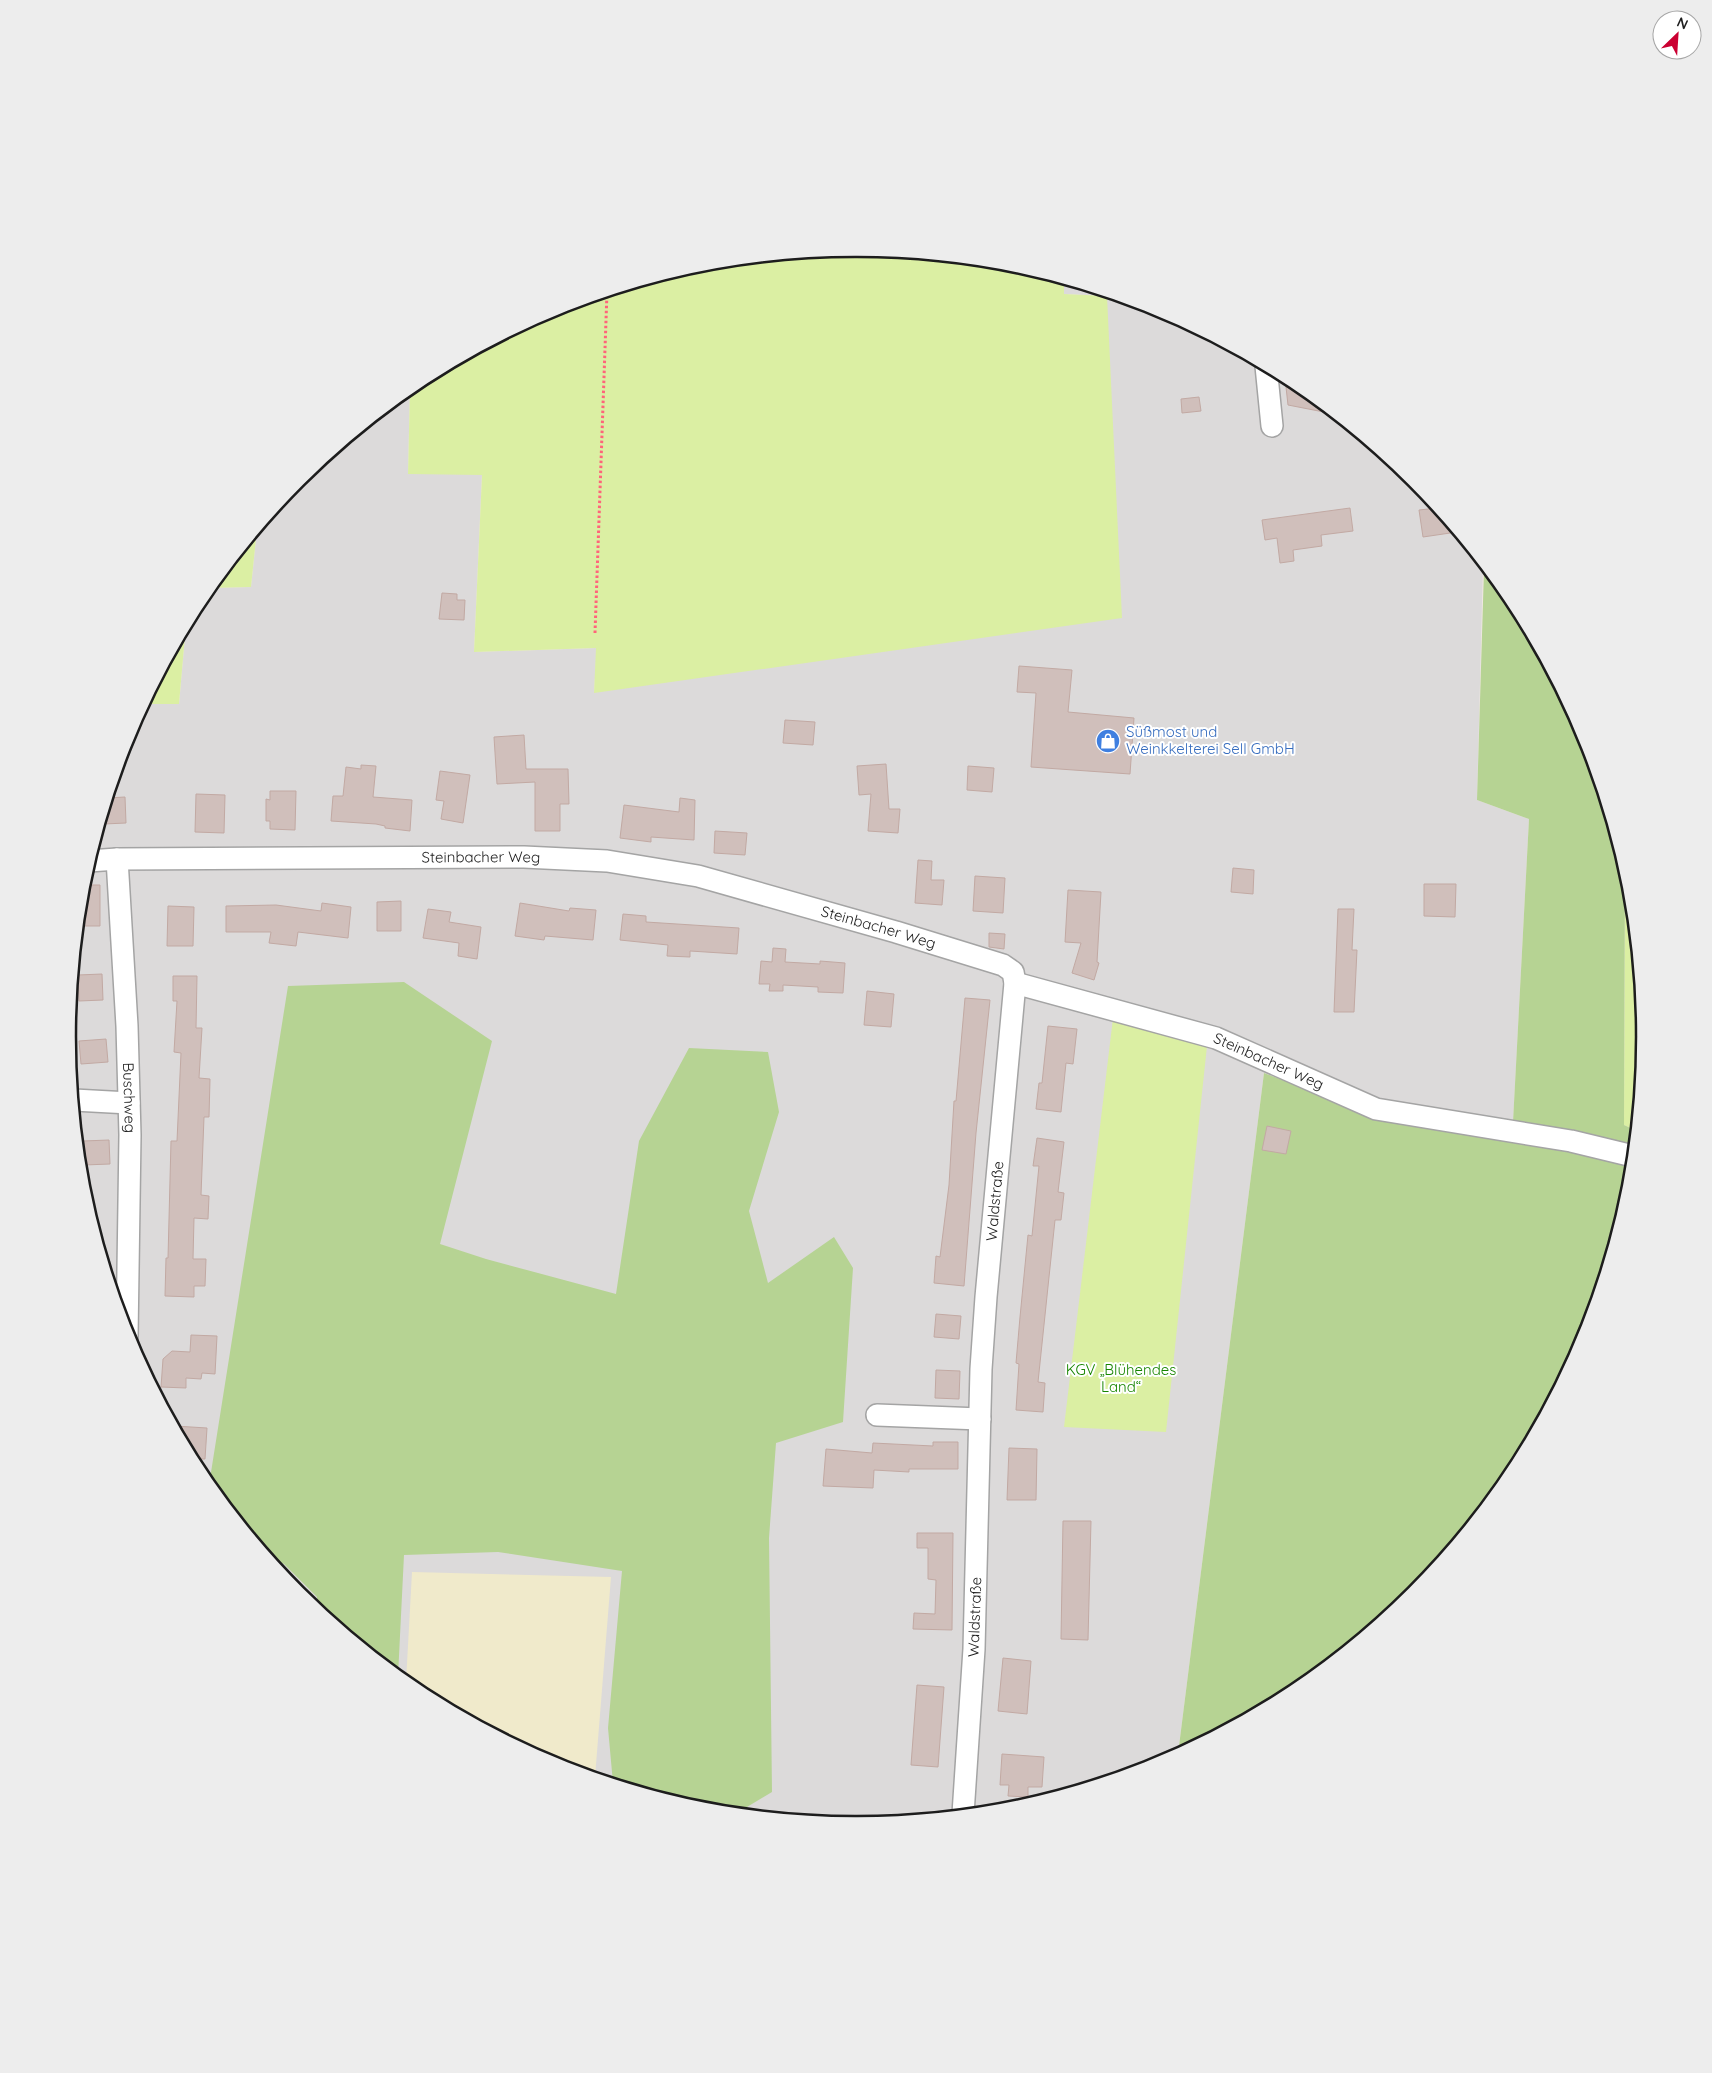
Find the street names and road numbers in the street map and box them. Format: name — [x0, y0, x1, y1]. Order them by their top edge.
street label: Steinbacher Weg — [422, 847, 541, 867]
street label: Steinbacher Weg — [819, 901, 938, 953]
street label: Steinbacher Weg — [1211, 1028, 1327, 1094]
street label: Buschweg — [119, 1062, 140, 1133]
street label: Waldstraße — [982, 1160, 1007, 1242]
street label: Waldstraße — [964, 1577, 985, 1657]

